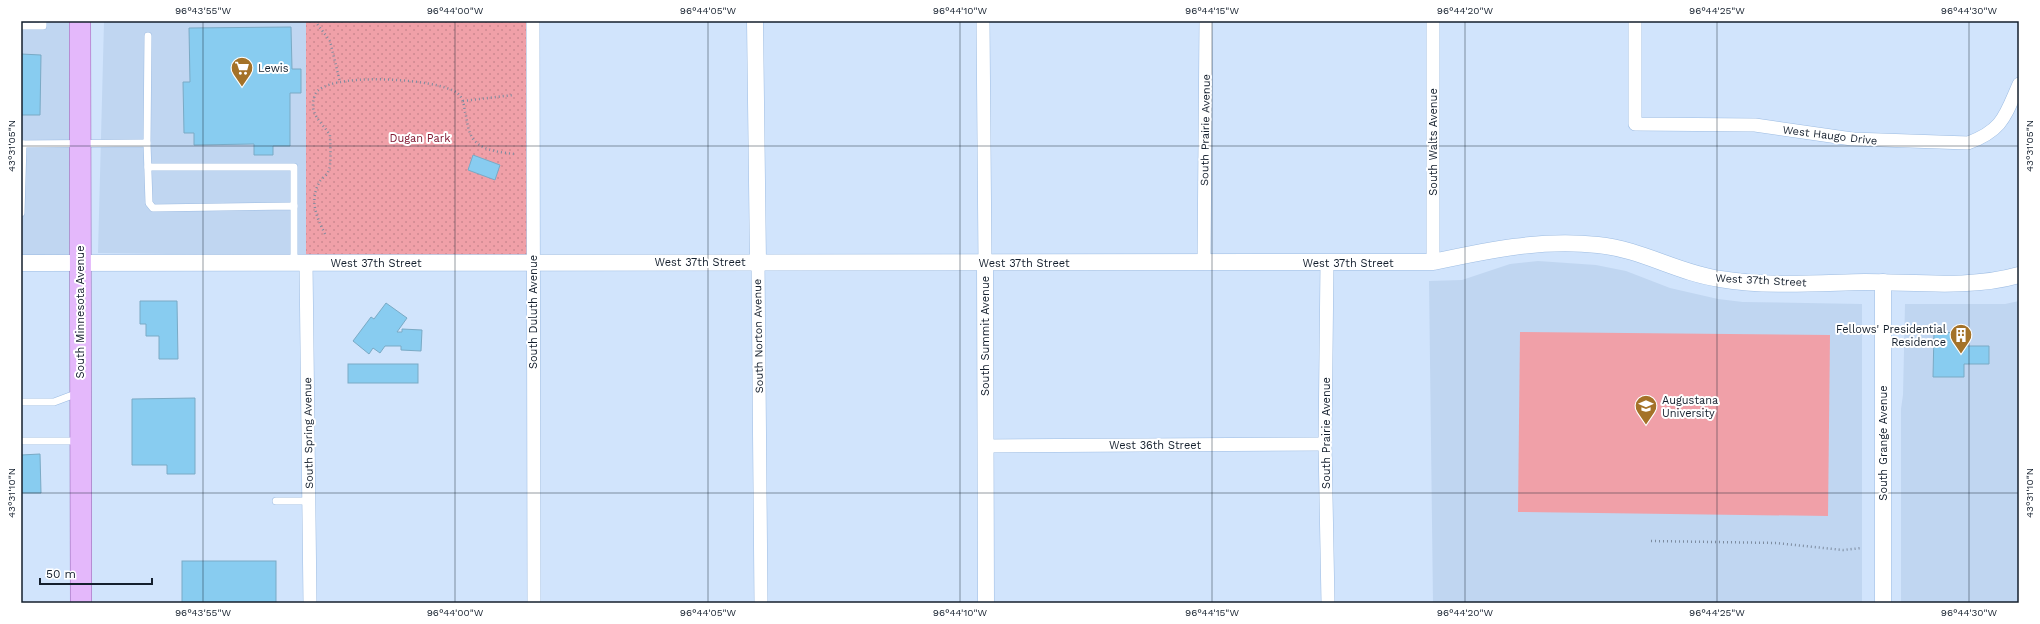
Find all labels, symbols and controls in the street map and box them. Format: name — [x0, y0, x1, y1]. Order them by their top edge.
text: 96°43'55"W — [175, 5, 231, 16]
text: 96°44'00"W — [427, 5, 484, 16]
text: 96°44'05"W — [680, 5, 737, 16]
text: 96°44'10"W — [933, 5, 988, 16]
text: 96°44'15"W — [1185, 5, 1239, 16]
text: 96°44'20"W — [1437, 5, 1494, 16]
text: 96°44'25"W — [1689, 5, 1745, 16]
text: 96°44'30"W — [1941, 5, 1998, 16]
supermarket icon: Lewis — [229, 55, 255, 88]
place label: Lewis — [258, 62, 289, 75]
street label: South Prairie Avenue — [1198, 74, 1213, 186]
street label: South Walts Avenue — [1427, 88, 1440, 196]
text: 43°31'05"N — [6, 120, 17, 172]
text: 43°31'05"N — [2024, 120, 2035, 172]
street label: West Haugo Drive — [1782, 123, 1878, 148]
park label: Dugan Park — [389, 132, 451, 145]
street label: South Minnesota Avenue — [74, 246, 87, 379]
street label: South Duluth Avenue — [527, 255, 540, 369]
street label: West 37th Street — [654, 256, 746, 269]
street label: West 37th Street — [330, 257, 422, 270]
street label: West 37th Street — [978, 257, 1070, 270]
street label: West 37th Street — [1302, 257, 1394, 270]
street label: West 37th Street — [1715, 272, 1807, 289]
street label: South Summit Avenue — [979, 276, 992, 396]
street label: South Norton Avenue — [751, 279, 766, 393]
building icon: Fellows' Presidential Residence — [1948, 322, 1974, 355]
place label: Fellows' Presidential Residence — [1836, 323, 1947, 349]
street label: South Spring Avenue — [301, 377, 316, 489]
street label: South Prairie Avenue — [1320, 377, 1333, 489]
street label: South Grange Avenue — [1877, 385, 1890, 501]
school or university icon: Augustana University — [1633, 393, 1659, 426]
place label: Augustana University — [1662, 394, 1718, 420]
street label: West 36th Street — [1109, 439, 1201, 452]
text: 43°31'10"N — [6, 468, 17, 518]
text: 43°31'10"N — [2024, 468, 2035, 518]
scale bar — [40, 560, 152, 586]
text: 50 m — [46, 567, 76, 581]
text: 96°43'55"W — [175, 607, 231, 618]
text: 96°44'00"W — [427, 607, 484, 618]
text: 96°44'05"W — [680, 607, 737, 618]
text: 96°44'10"W — [933, 607, 988, 618]
text: 96°44'15"W — [1185, 607, 1239, 618]
text: 96°44'20"W — [1437, 607, 1494, 618]
text: 96°44'25"W — [1689, 607, 1745, 618]
text: 96°44'30"W — [1941, 607, 1998, 618]

